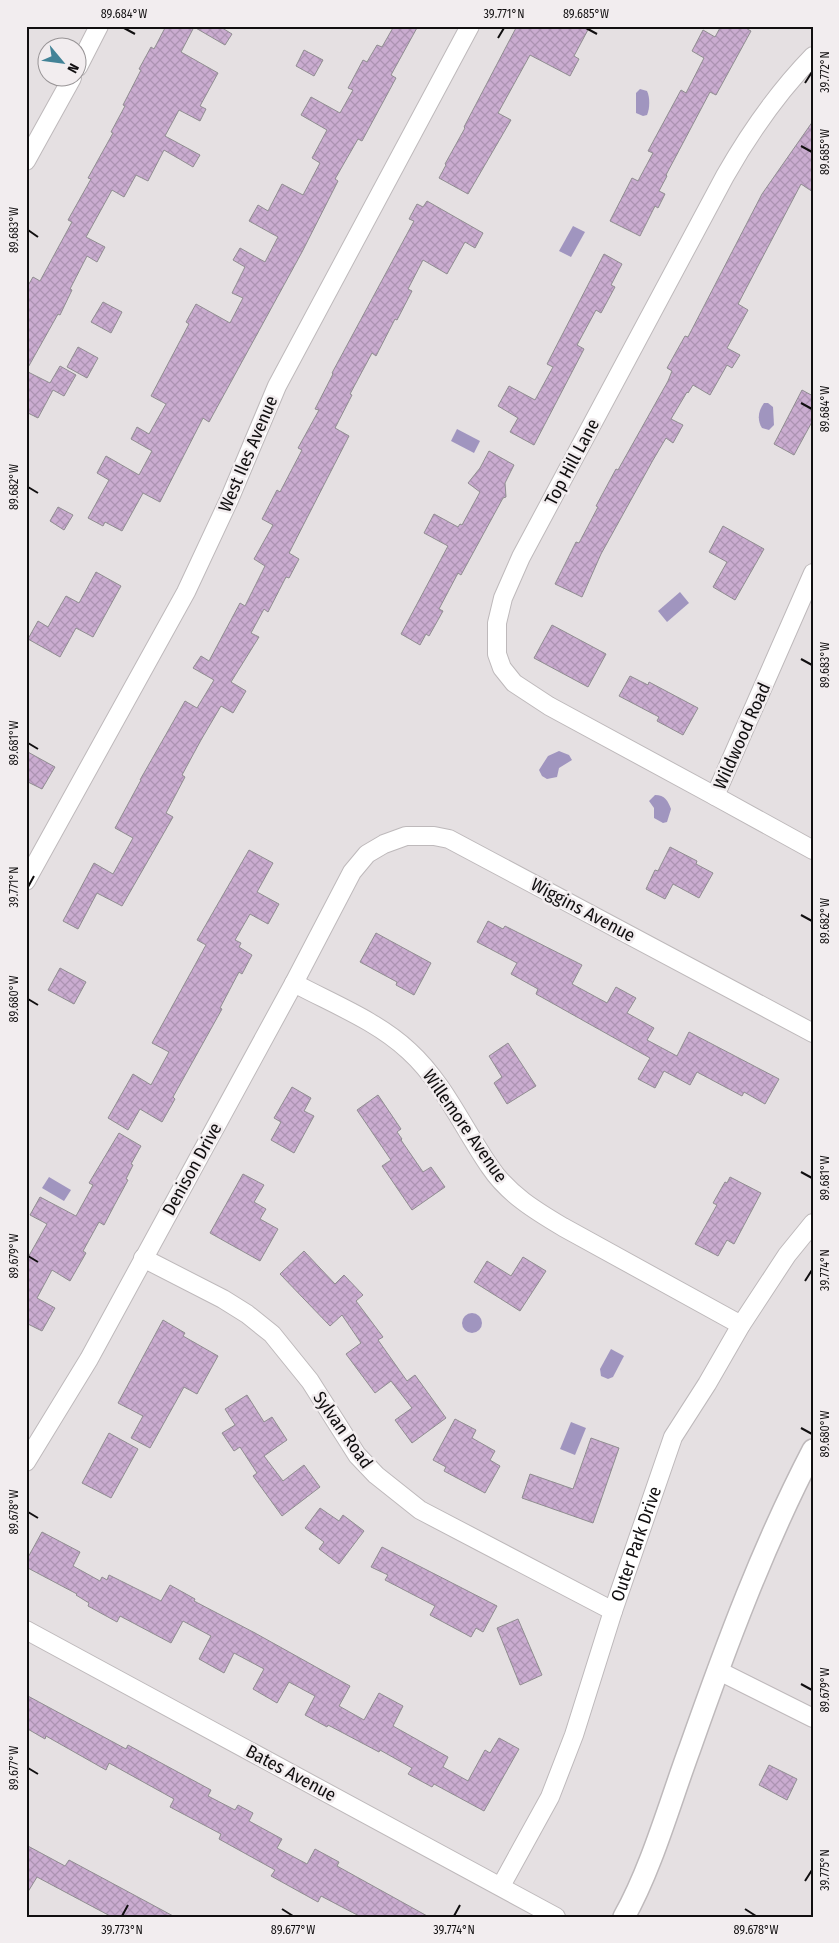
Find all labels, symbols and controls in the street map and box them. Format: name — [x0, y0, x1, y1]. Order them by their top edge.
text: 89.684°W — [101, 7, 147, 21]
text: 39.771°N — [484, 7, 524, 21]
text: 89.685°W — [563, 7, 609, 21]
north arrow — [38, 38, 88, 88]
text: 39.772°N — [818, 51, 832, 93]
text: N — [63, 60, 82, 76]
text: 89.685°W — [818, 129, 832, 175]
text: 89.683°W — [7, 207, 21, 253]
text: 89.684°W — [818, 386, 832, 432]
street label: West Iles Avenue — [214, 392, 282, 515]
street label: Top Hill Lane — [540, 415, 604, 509]
text: 89.682°W — [7, 464, 21, 510]
text: 89.683°W — [818, 642, 832, 688]
street label: Wildwood Road — [709, 679, 775, 793]
text: 89.681°W — [7, 720, 21, 766]
text: 39.771°N — [7, 867, 21, 907]
street label: Wiggins Avenue — [527, 873, 639, 947]
text: 89.682°W — [818, 898, 832, 944]
text: 89.680°W — [7, 976, 21, 1022]
street label: Willemore Avenue — [418, 1065, 512, 1187]
street label: Denison Drive — [158, 1119, 226, 1219]
text: 89.681°W — [818, 1155, 832, 1201]
text: 89.679°W — [7, 1234, 21, 1278]
text: 39.774°N — [818, 1249, 832, 1291]
street label: Sylvan Road — [308, 1387, 378, 1473]
text: 89.680°W — [818, 1411, 832, 1457]
street label: Outer Park Drive — [606, 1483, 666, 1604]
text: 89.678°W — [7, 1489, 21, 1535]
text: 89.679°W — [818, 1668, 832, 1712]
street label: Bates Avenue — [242, 1740, 340, 1806]
text: 89.677°W — [7, 1746, 21, 1790]
text: 39.775°N — [818, 1849, 832, 1891]
text: 39.773°N — [101, 1923, 143, 1937]
text: 89.677°W — [271, 1923, 315, 1937]
text: 39.774°N — [433, 1923, 475, 1937]
text: 89.678°W — [733, 1923, 779, 1937]

